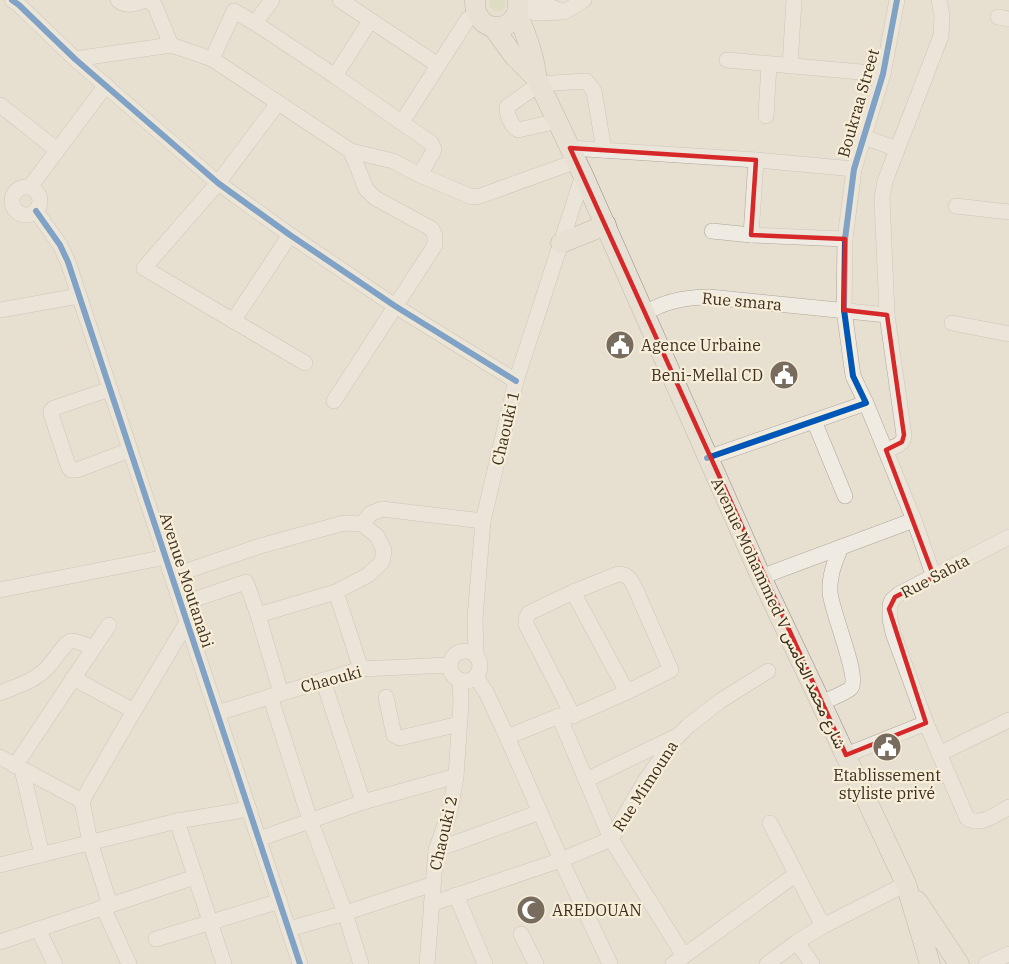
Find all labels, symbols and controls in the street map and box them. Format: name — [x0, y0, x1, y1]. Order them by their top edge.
street label: Boukraa Street — [833, 46, 883, 160]
street label: Rue smara — [701, 288, 783, 314]
public building icon: Agence Urbaine — [604, 329, 636, 361]
place label: Agence Urbaine — [641, 335, 761, 355]
public building icon: Beni-Mellal CD — [768, 359, 800, 391]
place label: Beni-Mellal CD — [651, 365, 763, 385]
street label: Chaouki 1 — [487, 389, 523, 467]
street label: Avenue Mohammed V شارع محمد الخامس — [705, 474, 851, 753]
street label: Avenue Moutanabi — [156, 510, 218, 650]
street label: Rue Sabta — [897, 549, 973, 602]
street label: Chaouki — [298, 661, 364, 697]
public building icon: Etablissement styliste privé — [871, 731, 903, 763]
street label: Rue Mimouna — [608, 736, 682, 835]
place label: Etablissement styliste privé — [833, 765, 941, 803]
street label: Chaouki 2 — [425, 794, 461, 872]
mosque icon: AREDOUAN — [515, 894, 547, 926]
place label: AREDOUAN — [552, 900, 642, 920]

